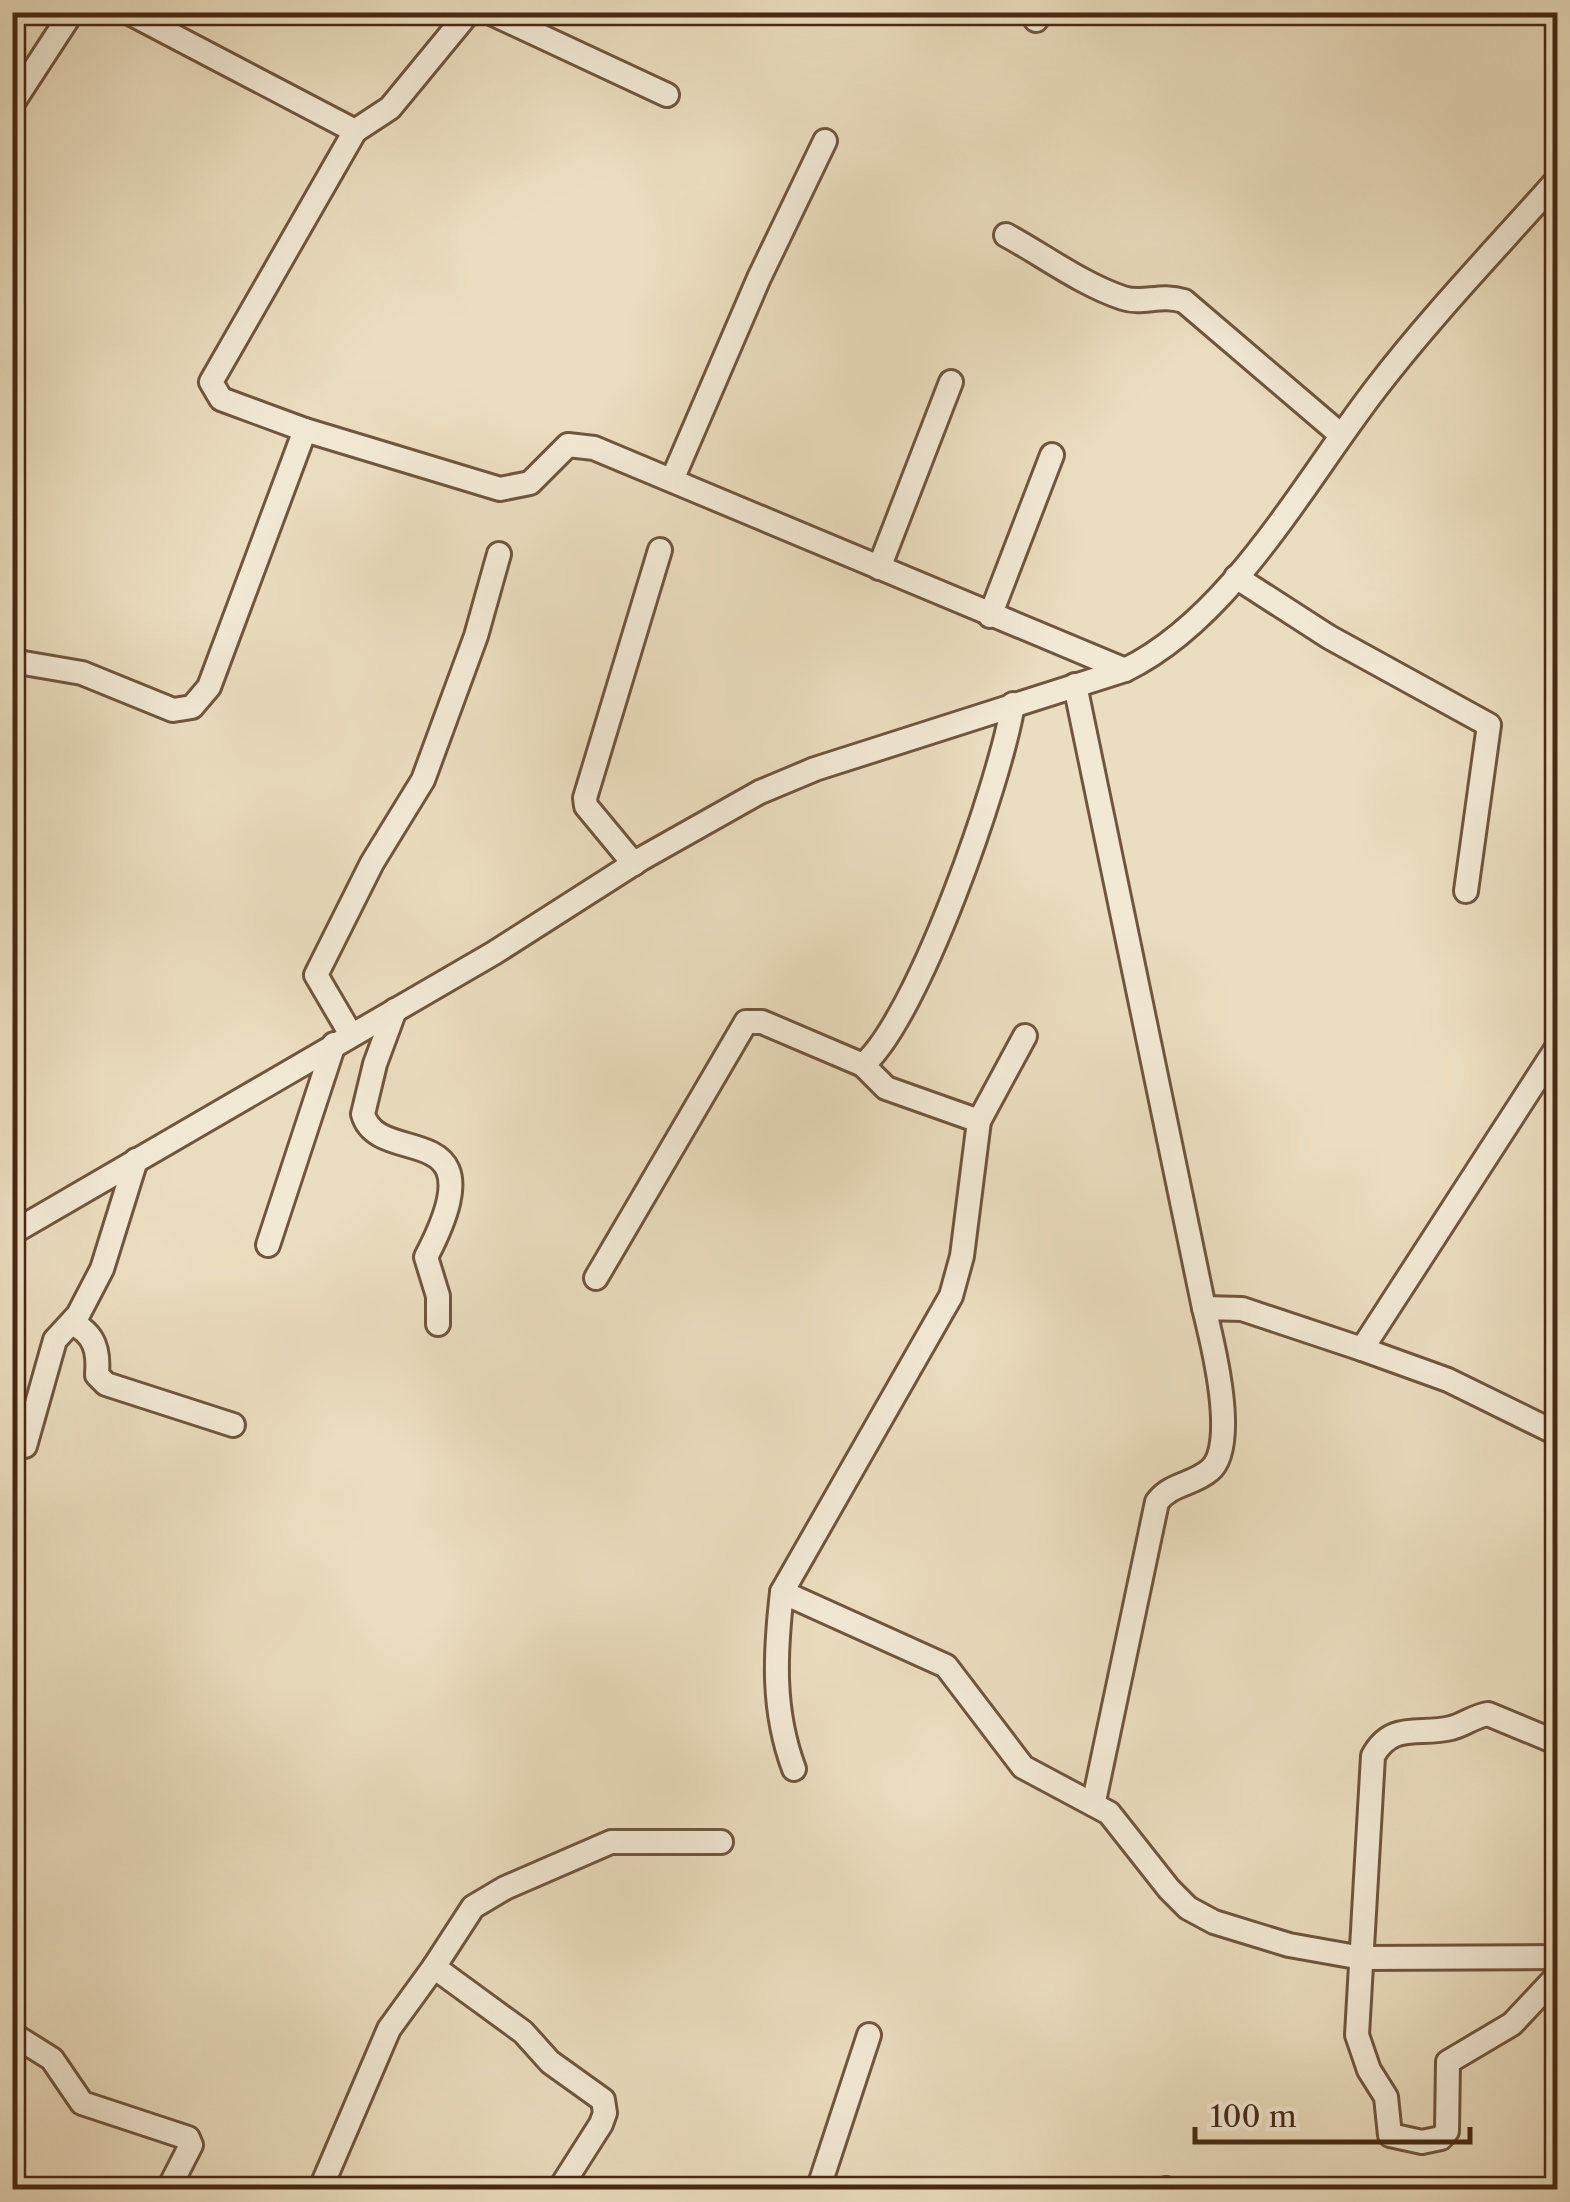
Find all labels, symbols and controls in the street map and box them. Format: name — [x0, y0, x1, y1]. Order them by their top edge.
scale bar — [1195, 2082, 1470, 2144]
text: 100 m — [1210, 2098, 1297, 2135]

